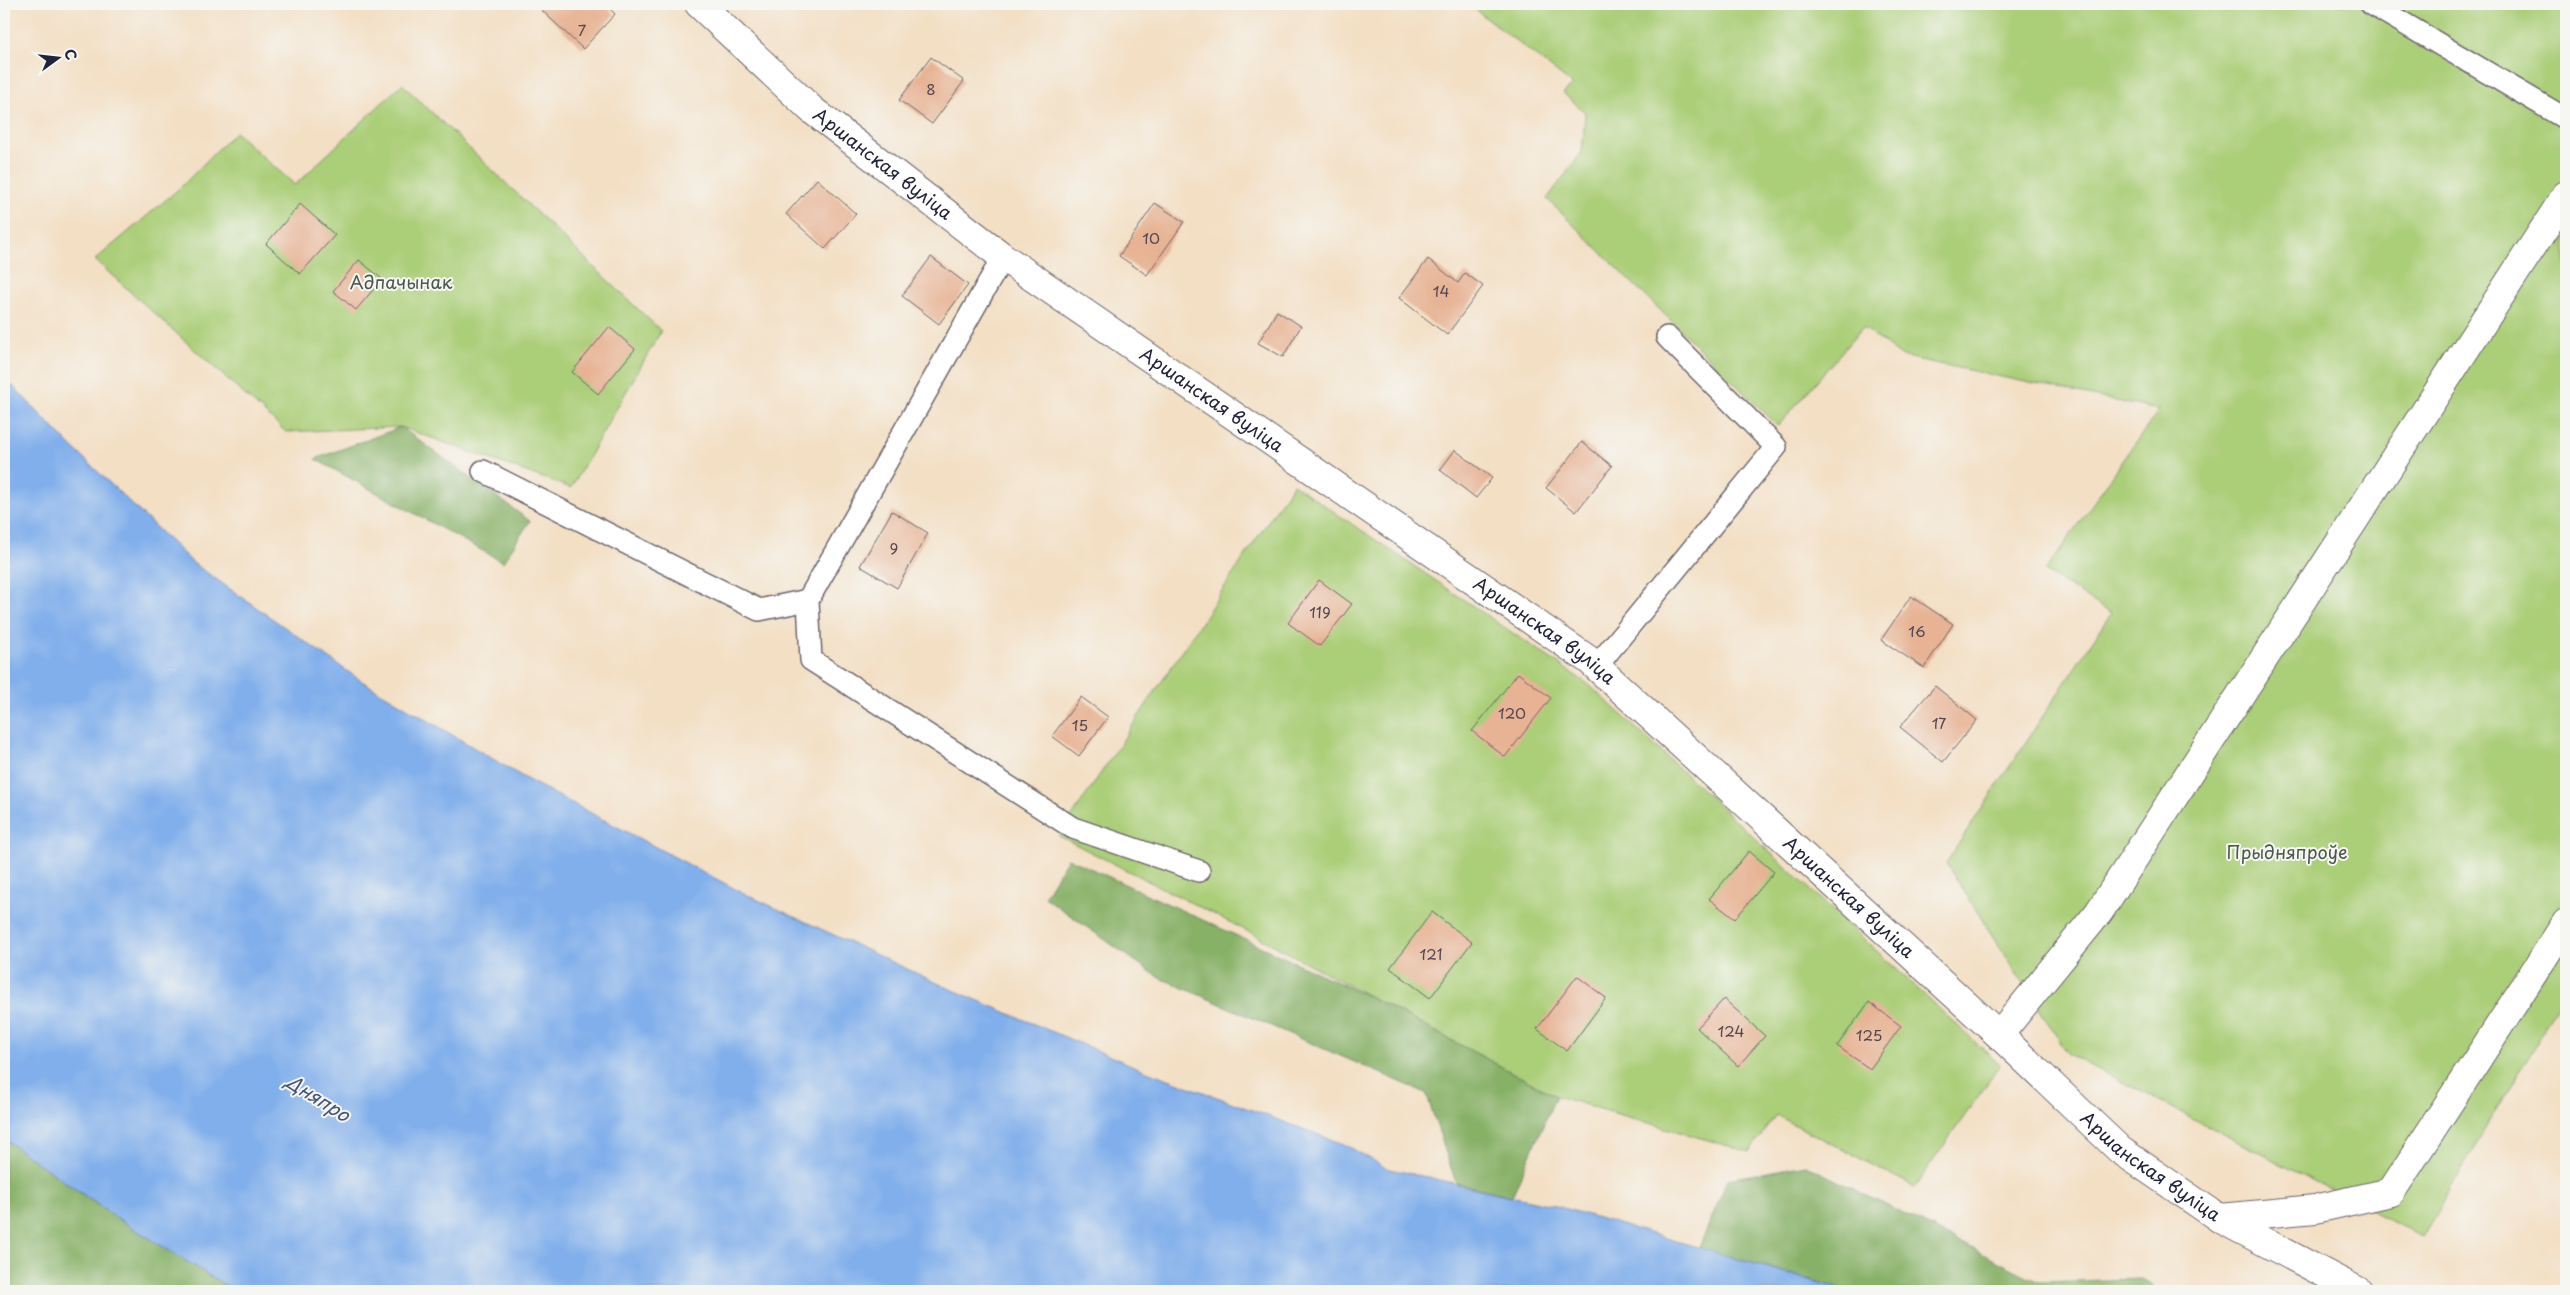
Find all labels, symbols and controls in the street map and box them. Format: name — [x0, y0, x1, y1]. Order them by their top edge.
house number: 7 — [578, 18, 587, 41]
north arrow — [32, 32, 82, 82]
text: С — [60, 47, 83, 62]
house number: 8 — [926, 77, 936, 100]
street label: Аршанская вуліца — [808, 101, 959, 226]
house number: 10 — [1142, 226, 1160, 249]
park label: Адпачынак — [350, 268, 453, 295]
house number: 14 — [1433, 279, 1449, 302]
street label: Аршанская вуліца — [1135, 340, 1290, 458]
house number: 9 — [890, 536, 898, 559]
street label: Аршанская вуліца — [1469, 569, 1622, 690]
house number: 119 — [1309, 600, 1331, 623]
house number: 16 — [1908, 619, 1926, 642]
house number: 120 — [1498, 701, 1526, 724]
house number: 17 — [1932, 711, 1946, 734]
house number: 15 — [1072, 713, 1088, 736]
street label: Аршанская вуліца — [1778, 829, 1921, 964]
park label: Прыдняпроўе — [2226, 838, 2348, 865]
house number: 121 — [1419, 942, 1443, 965]
house number: 124 — [1718, 1019, 1745, 1042]
house number: 125 — [1856, 1023, 1882, 1046]
water label: Дняпро — [279, 1065, 357, 1128]
street label: Аршанская вуліца — [2075, 1104, 2227, 1227]

